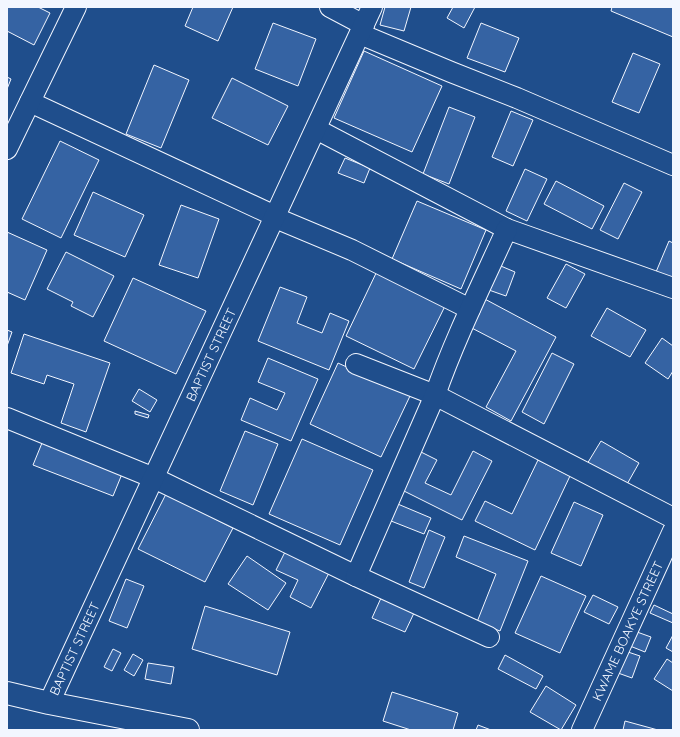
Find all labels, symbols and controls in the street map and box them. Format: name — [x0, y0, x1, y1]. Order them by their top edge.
street label: BAPTIST STREET — [182, 305, 239, 404]
street label: KWAME BOAKYE STREET — [589, 558, 666, 703]
street label: BAPTIST STREET — [46, 599, 103, 698]

